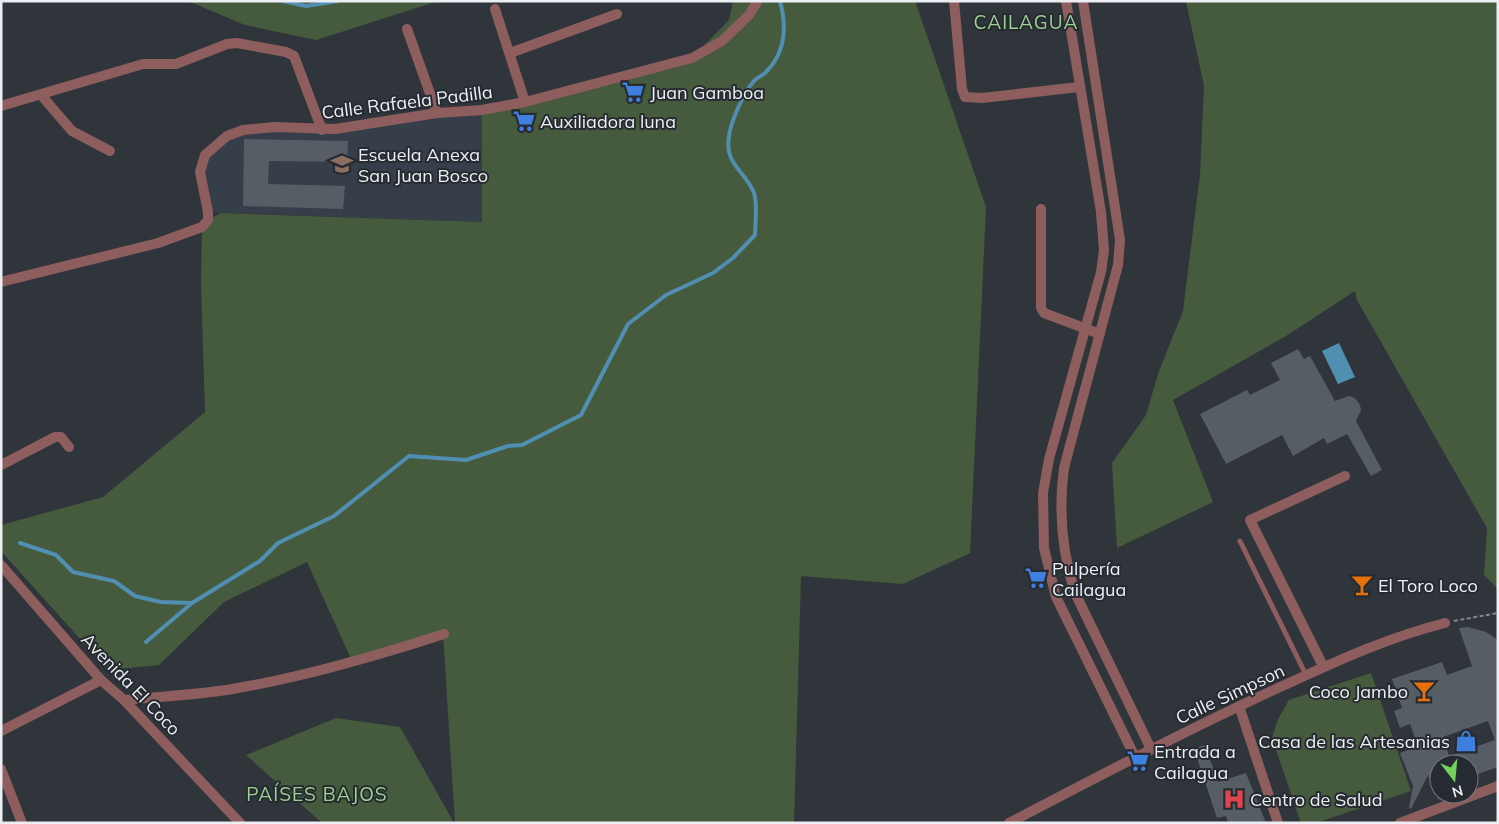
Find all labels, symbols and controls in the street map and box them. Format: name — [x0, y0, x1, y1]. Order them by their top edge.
district label: CAILAGUA — [974, 10, 1078, 34]
supermarket icon: Juan Gamboa — [620, 79, 646, 105]
street label: Calle Rafaela Padilla — [320, 80, 494, 124]
place label: Juan Gamboa — [650, 81, 764, 104]
supermarket icon: Auxiliadora luna — [511, 108, 537, 134]
place label: Auxiliadora luna — [540, 110, 676, 133]
place label: Escuela Anexa San Juan Bosco — [358, 143, 488, 187]
school or university icon: Escuela Anexa San Juan Bosco — [329, 151, 355, 177]
place label: Pulpería Cailagua — [1052, 557, 1126, 601]
supermarket icon: Pulpería Cailagua — [1023, 565, 1049, 591]
bar icon: El Toro Loco — [1349, 572, 1375, 598]
place label: El Toro Loco — [1378, 574, 1478, 597]
street label: Avenida El Coco — [76, 628, 186, 740]
street label: Calle Simpson — [1172, 659, 1288, 729]
bar icon: Coco Jambo — [1411, 678, 1437, 704]
place label: Coco Jambo — [1309, 680, 1408, 703]
shop icon: Casa de las Artesanias — [1453, 728, 1479, 754]
place label: Casa de las Artesanias — [1258, 730, 1450, 753]
place label: Entrada a Cailagua — [1154, 740, 1236, 784]
supermarket icon: Entrada a Cailagua — [1125, 748, 1151, 774]
north arrow — [1429, 754, 1479, 804]
text: N — [1450, 781, 1465, 802]
district label: PAÍSES BAJOS — [246, 782, 388, 806]
hospital icon: Centro de Salud — [1221, 786, 1247, 812]
place label: Centro de Salud — [1250, 788, 1383, 811]

